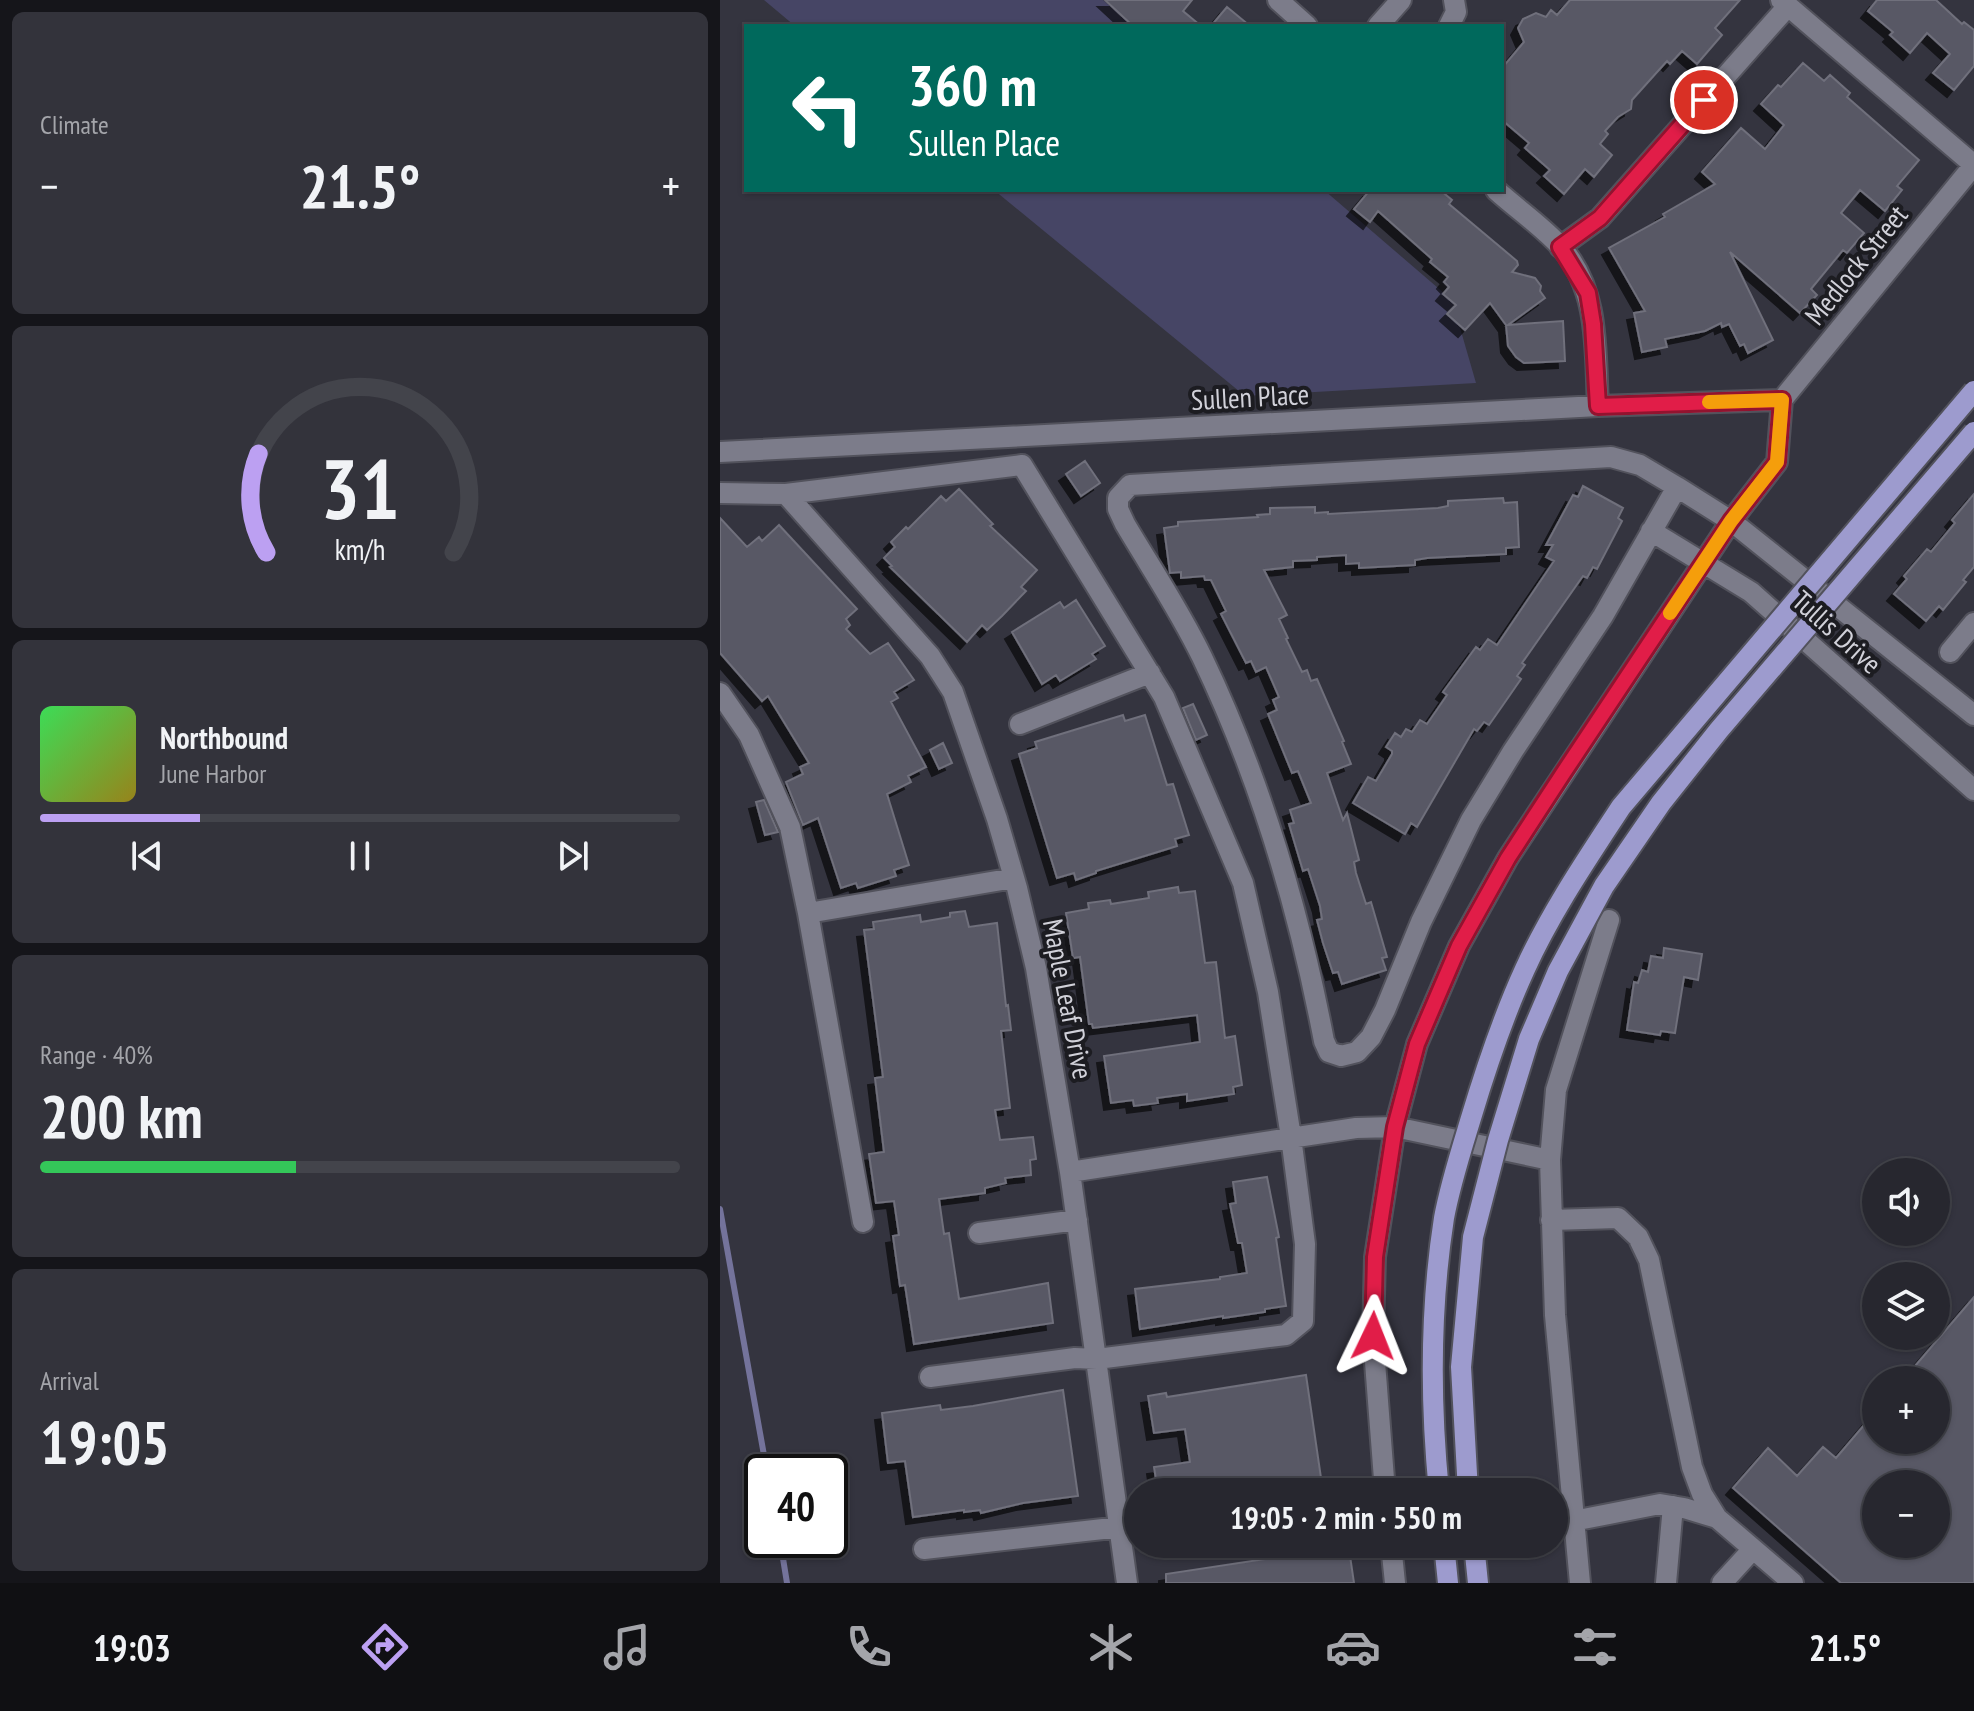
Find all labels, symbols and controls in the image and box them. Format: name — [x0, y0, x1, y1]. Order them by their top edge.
text: 360 m — [908, 49, 1037, 121]
icon: left — [776, 56, 880, 160]
pin — [1670, 66, 1738, 134]
icon: arrive — [1682, 78, 1726, 122]
text: Climate — [40, 108, 109, 141]
text: Sullen Place — [908, 119, 1060, 166]
text: 21.5° — [300, 147, 420, 225]
text: − — [40, 157, 58, 214]
text: + — [662, 157, 680, 214]
street label: Medlock Street — [1796, 197, 1916, 332]
street label: Sullen Place — [1190, 375, 1310, 418]
text: 31 — [320, 434, 400, 542]
text: km/h — [335, 531, 385, 568]
street label: Tullis Drive — [1785, 582, 1890, 681]
text: Northbound — [160, 718, 288, 757]
text: June Harbor — [160, 757, 266, 790]
icon: previous — [125, 834, 169, 878]
icon: pause — [338, 834, 382, 878]
icon: next — [551, 834, 595, 878]
street label: Maple Leaf Drive — [1035, 916, 1102, 1082]
text: Range · 40% — [40, 1038, 153, 1071]
text: 200 km — [40, 1077, 203, 1155]
map controls — [1862, 1158, 1950, 1558]
button: sound — [1862, 1158, 1950, 1246]
button: layers — [1862, 1262, 1950, 1350]
position arrow — [1331, 1294, 1415, 1378]
text: Arrival — [40, 1364, 99, 1397]
button: + — [1862, 1366, 1950, 1454]
text: 19:05 — [40, 1403, 170, 1481]
speed limit sign: 40 — [744, 1454, 848, 1558]
button: − — [1862, 1470, 1950, 1558]
text: 19:05 · 2 min · 550 m — [1230, 1498, 1462, 1537]
icon: directions — [357, 1619, 413, 1675]
icon: music — [599, 1619, 655, 1675]
icon: phone — [841, 1619, 897, 1675]
icon: climate — [1083, 1619, 1139, 1675]
icon: car — [1325, 1619, 1381, 1675]
icon: filters — [1567, 1619, 1623, 1675]
text: 19:03 — [93, 1624, 171, 1671]
text: 21.5° — [1809, 1624, 1881, 1671]

